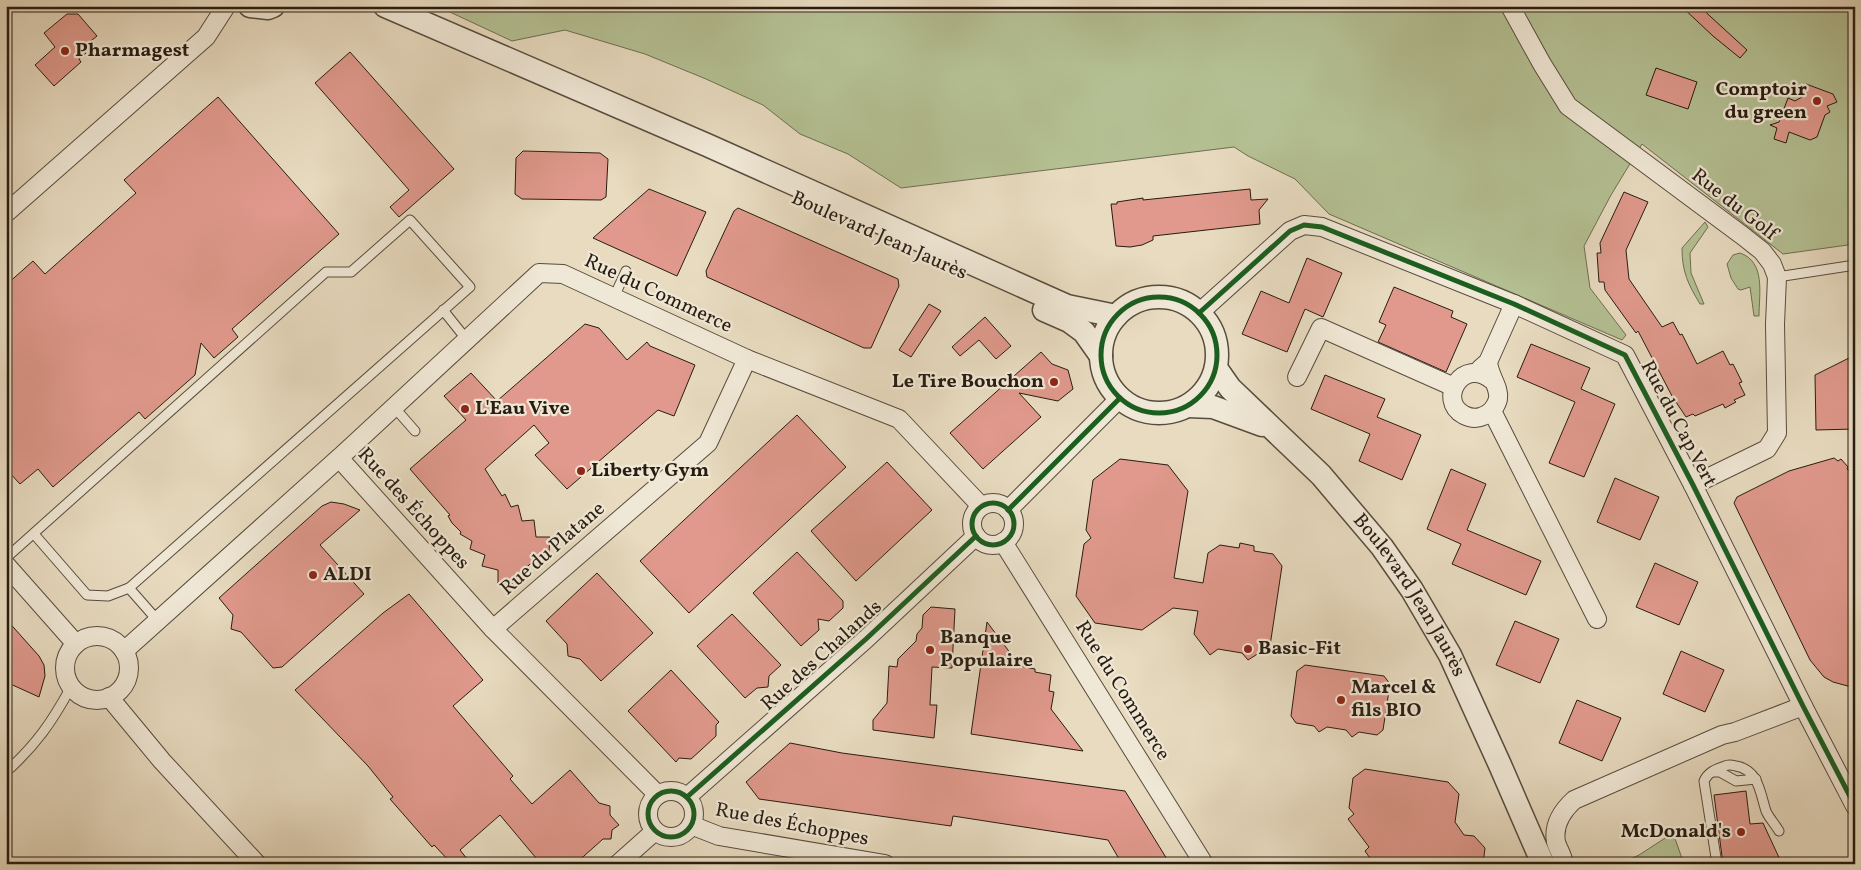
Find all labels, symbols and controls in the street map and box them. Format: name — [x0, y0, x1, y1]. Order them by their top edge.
place label: Pharmagest — [75, 37, 190, 65]
marker: Pharmagest — [59, 45, 71, 57]
place label: Comptoir du green — [1716, 76, 1807, 127]
marker: Comptoir du green — [1811, 95, 1823, 107]
street label: Rue du Golf — [1685, 162, 1785, 249]
street label: Boulevard Jean Jaurès — [787, 185, 971, 287]
street label: Rue du Commerce — [579, 247, 737, 341]
street label: Rue du Cap Vert — [1633, 356, 1723, 492]
place label: Le Tire Bouchon — [892, 368, 1044, 396]
marker: Le Tire Bouchon — [1048, 376, 1060, 388]
place label: L'Eau Vive — [475, 395, 570, 423]
marker: L'Eau Vive — [459, 403, 471, 415]
street label: Rue des Échoppes — [350, 442, 476, 576]
place label: Liberty Gym — [591, 457, 709, 485]
marker: Liberty Gym — [575, 465, 587, 477]
street label: Rue du Platane — [495, 496, 611, 602]
street label: Boulevard Jean Jaurès — [1346, 508, 1472, 681]
place label: ALDI — [323, 561, 372, 589]
marker: ALDI — [307, 569, 319, 581]
street label: Rue des Chalands — [755, 594, 889, 718]
street label: Rue du Commerce — [1068, 616, 1176, 766]
place label: Banque Populaire — [940, 624, 1033, 675]
place label: Basic-Fit — [1258, 635, 1341, 663]
marker: Basic-Fit — [1242, 643, 1254, 655]
marker: Banque Populaire — [924, 644, 936, 656]
place label: Marcel & fils BIO — [1351, 674, 1437, 725]
marker: Marcel & fils BIO — [1335, 694, 1347, 706]
street label: Rue des Échoppes — [713, 796, 871, 854]
place label: McDonald's — [1621, 818, 1731, 846]
marker: McDonald's — [1735, 826, 1747, 838]

